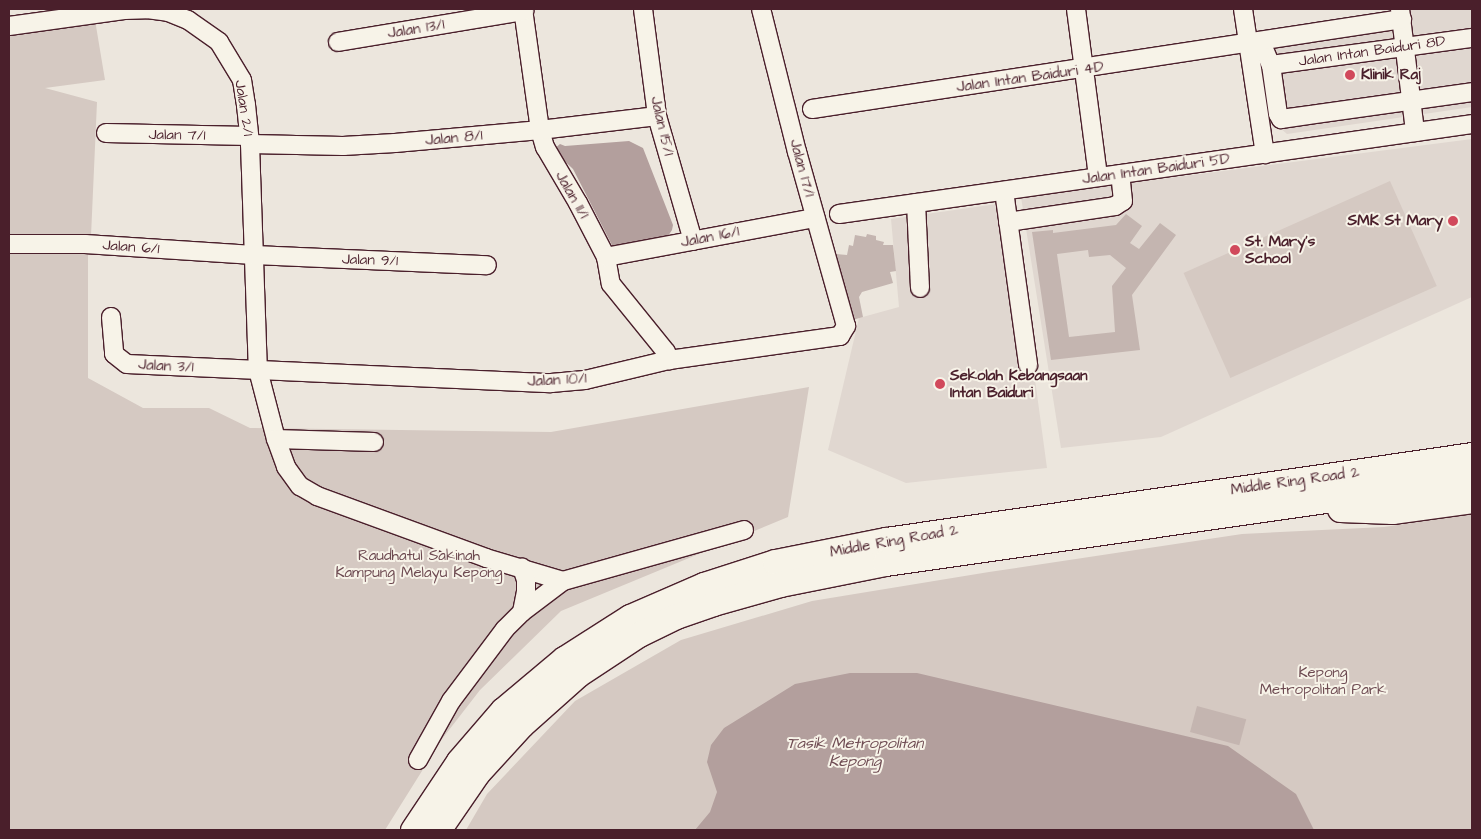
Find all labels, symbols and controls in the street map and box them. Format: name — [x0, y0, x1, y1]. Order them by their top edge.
street label: Jalan 13/1 — [386, 16, 446, 42]
street label: Jalan Intan Baiduri 8D — [1298, 32, 1446, 70]
street label: Jalan Intan Baiduri 4D — [955, 58, 1105, 96]
place label: Klinik Raj — [1361, 66, 1421, 84]
marker: Klinik Raj — [1343, 68, 1357, 82]
street label: Jalan 2/1 — [231, 79, 257, 137]
street label: Jalan 15/1 — [646, 95, 678, 157]
street label: Jalan 7/1 — [148, 126, 206, 144]
street label: Jalan 8/1 — [425, 127, 483, 149]
street label: Jalan 17/1 — [786, 137, 818, 199]
street label: Jalan Intan Baiduri 5D — [1081, 150, 1231, 188]
street label: Jalan 11/1 — [551, 168, 593, 222]
place label: SMK St Mary — [1348, 212, 1443, 230]
marker: SMK St Mary — [1447, 215, 1459, 227]
street label: Jalan 16/1 — [679, 223, 741, 251]
place label: St. Mary's School — [1245, 232, 1315, 267]
street label: Jalan 6/1 — [102, 236, 160, 258]
marker: St. Mary's School — [1229, 244, 1241, 256]
street label: Jalan 9/1 — [342, 250, 398, 270]
street label: Jalan 3/1 — [138, 356, 194, 376]
place label: Sekolah Kebangsaan Intan Baiduri — [950, 366, 1088, 401]
street label: Jalan 10/1 — [527, 369, 587, 391]
marker: Sekolah Kebangsaan Intan Baiduri — [934, 378, 946, 390]
street label: Middle Ring Road 2 — [1229, 463, 1361, 499]
street label: Middle Ring Road 2 — [829, 521, 959, 561]
park label: Raudhatul Sakinah Kampung Melayu Kepong — [335, 546, 503, 581]
park label: Kepong Metropolitan Park — [1260, 663, 1386, 698]
water label: Tasik Metropolitan Kepong — [787, 733, 923, 771]

